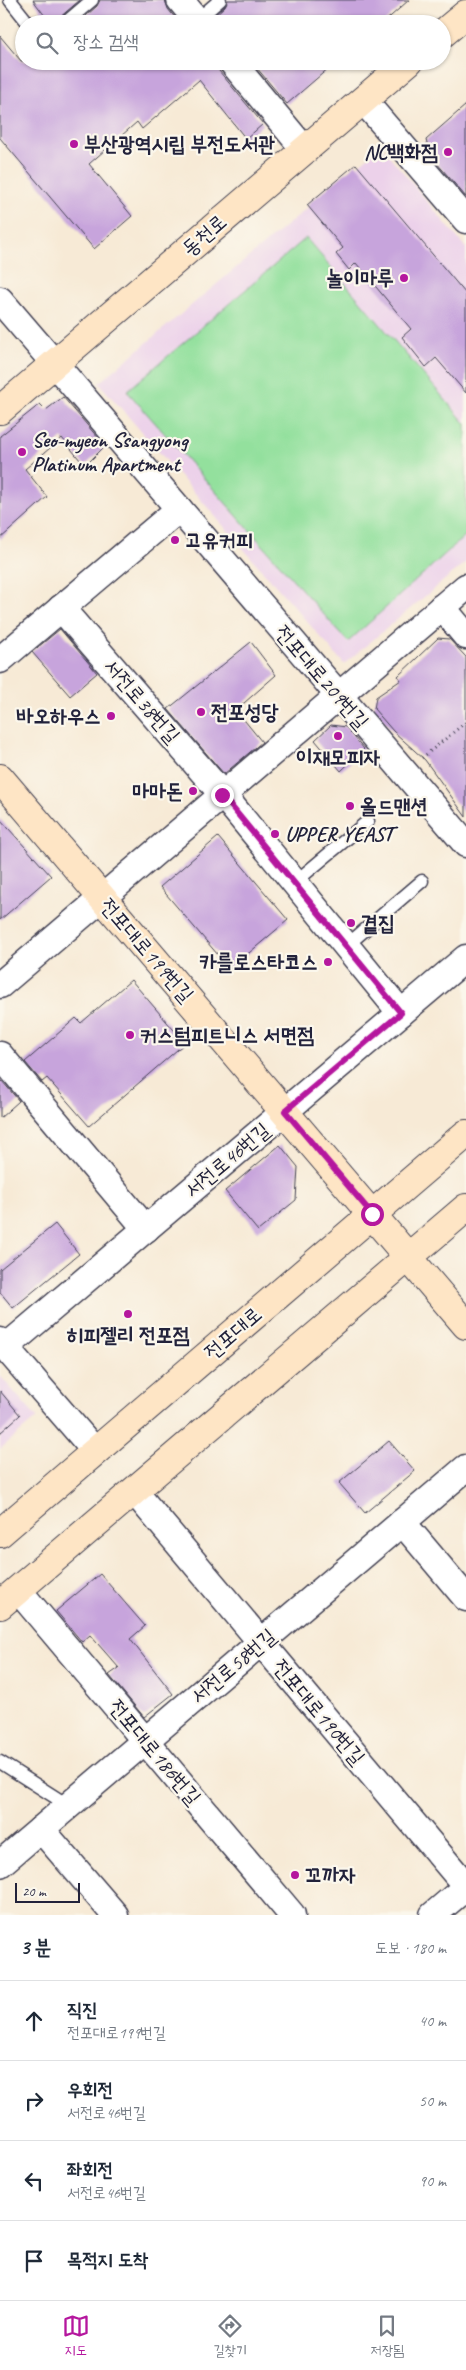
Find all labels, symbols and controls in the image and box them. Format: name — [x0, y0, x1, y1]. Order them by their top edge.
search box — [15, 15, 451, 70]
icon: search — [33, 29, 61, 57]
text: 장소 검색 — [73, 30, 139, 54]
place label: 부산광역시립 부전도서관 — [84, 131, 275, 157]
marker: 부산광역시립 부전도서관 — [68, 138, 80, 150]
place label: NC백화점 — [364, 139, 438, 165]
marker: NC백화점 — [442, 146, 454, 158]
street label: 동천로 — [176, 209, 232, 261]
place label: 놀이마루 — [326, 265, 394, 291]
marker: 놀이마루 — [398, 272, 410, 284]
place label: Seo-myeon Ssangyong Platinum Apartment — [32, 427, 190, 477]
marker: Seo-myeon Ssangyong Platinum Apartment — [16, 446, 28, 458]
place label: 고유커피 — [185, 527, 253, 553]
marker: 고유커피 — [169, 534, 181, 546]
street label: 전포대로209번길 — [270, 620, 374, 735]
street label: 서전로38번길 — [98, 653, 186, 749]
place label: 전포성당 — [211, 699, 279, 725]
place label: 바오하우스 — [17, 703, 101, 729]
marker: 전포성당 — [195, 706, 207, 718]
marker: 바오하우스 — [105, 710, 117, 722]
marker: 이재모피자 — [332, 730, 344, 742]
place label: 이재모피자 — [296, 744, 380, 770]
place label: 마마돈 — [132, 778, 183, 804]
route end — [211, 784, 234, 807]
marker: 마마돈 — [187, 785, 199, 797]
place label: 올드맨션 — [360, 793, 428, 819]
marker: 올드맨션 — [344, 800, 356, 812]
place label: UPPER YEAST — [285, 821, 399, 847]
marker: UPPER YEAST — [269, 828, 281, 840]
street label: 전포대로199번길 — [95, 893, 199, 1008]
place label: 곁집 — [361, 910, 395, 936]
marker: 곁집 — [345, 917, 357, 929]
place label: 카를로스타코스 — [200, 949, 318, 975]
marker: 카를로스타코스 — [322, 956, 334, 968]
place label: 커스텀피트니스 서면점 — [140, 1022, 314, 1048]
marker: 커스텀피트니스 서면점 — [124, 1029, 136, 1041]
street label: 서전로46번길 — [179, 1117, 275, 1203]
route start — [361, 1203, 384, 1226]
street label: 전포대로 — [199, 1301, 267, 1365]
marker: 히피젤리 전포점 — [122, 1308, 134, 1320]
place label: 히피젤리 전포점 — [66, 1322, 190, 1348]
street label: 서전로58번길 — [185, 1623, 281, 1709]
street label: 전포대로190번길 — [267, 1654, 371, 1770]
street label: 전포대로186번길 — [103, 1694, 207, 1810]
place label: 꼬까자 — [305, 1862, 356, 1888]
marker: 꼬까자 — [289, 1869, 301, 1881]
scale bar — [15, 1880, 80, 1903]
text: 20 m — [22, 1883, 46, 1900]
text: 3 분 — [20, 1934, 51, 1960]
text: 도보 · 180 m — [375, 1938, 446, 1958]
text: 직진 — [67, 1998, 98, 2022]
icon: ahead — [20, 2007, 48, 2035]
text: 40 m — [419, 2011, 446, 2031]
text: 전포대로199번길 — [67, 2023, 166, 2043]
text: 우회전 — [67, 2078, 113, 2102]
icon: right — [20, 2087, 48, 2115]
text: 50 m — [419, 2091, 446, 2111]
text: 서전로46번길 — [67, 2103, 146, 2123]
text: 좌회전 — [67, 2158, 113, 2182]
icon: left — [20, 2167, 48, 2195]
text: 90 m — [419, 2171, 446, 2191]
text: 서전로46번길 — [67, 2183, 146, 2203]
icon: arrive — [20, 2247, 48, 2275]
text: 목적지 도착 — [67, 2248, 148, 2272]
tab: 지도 — [62, 2312, 90, 2360]
tab: 길찾기 — [213, 2312, 247, 2360]
tab: 저장됨 — [370, 2312, 404, 2360]

